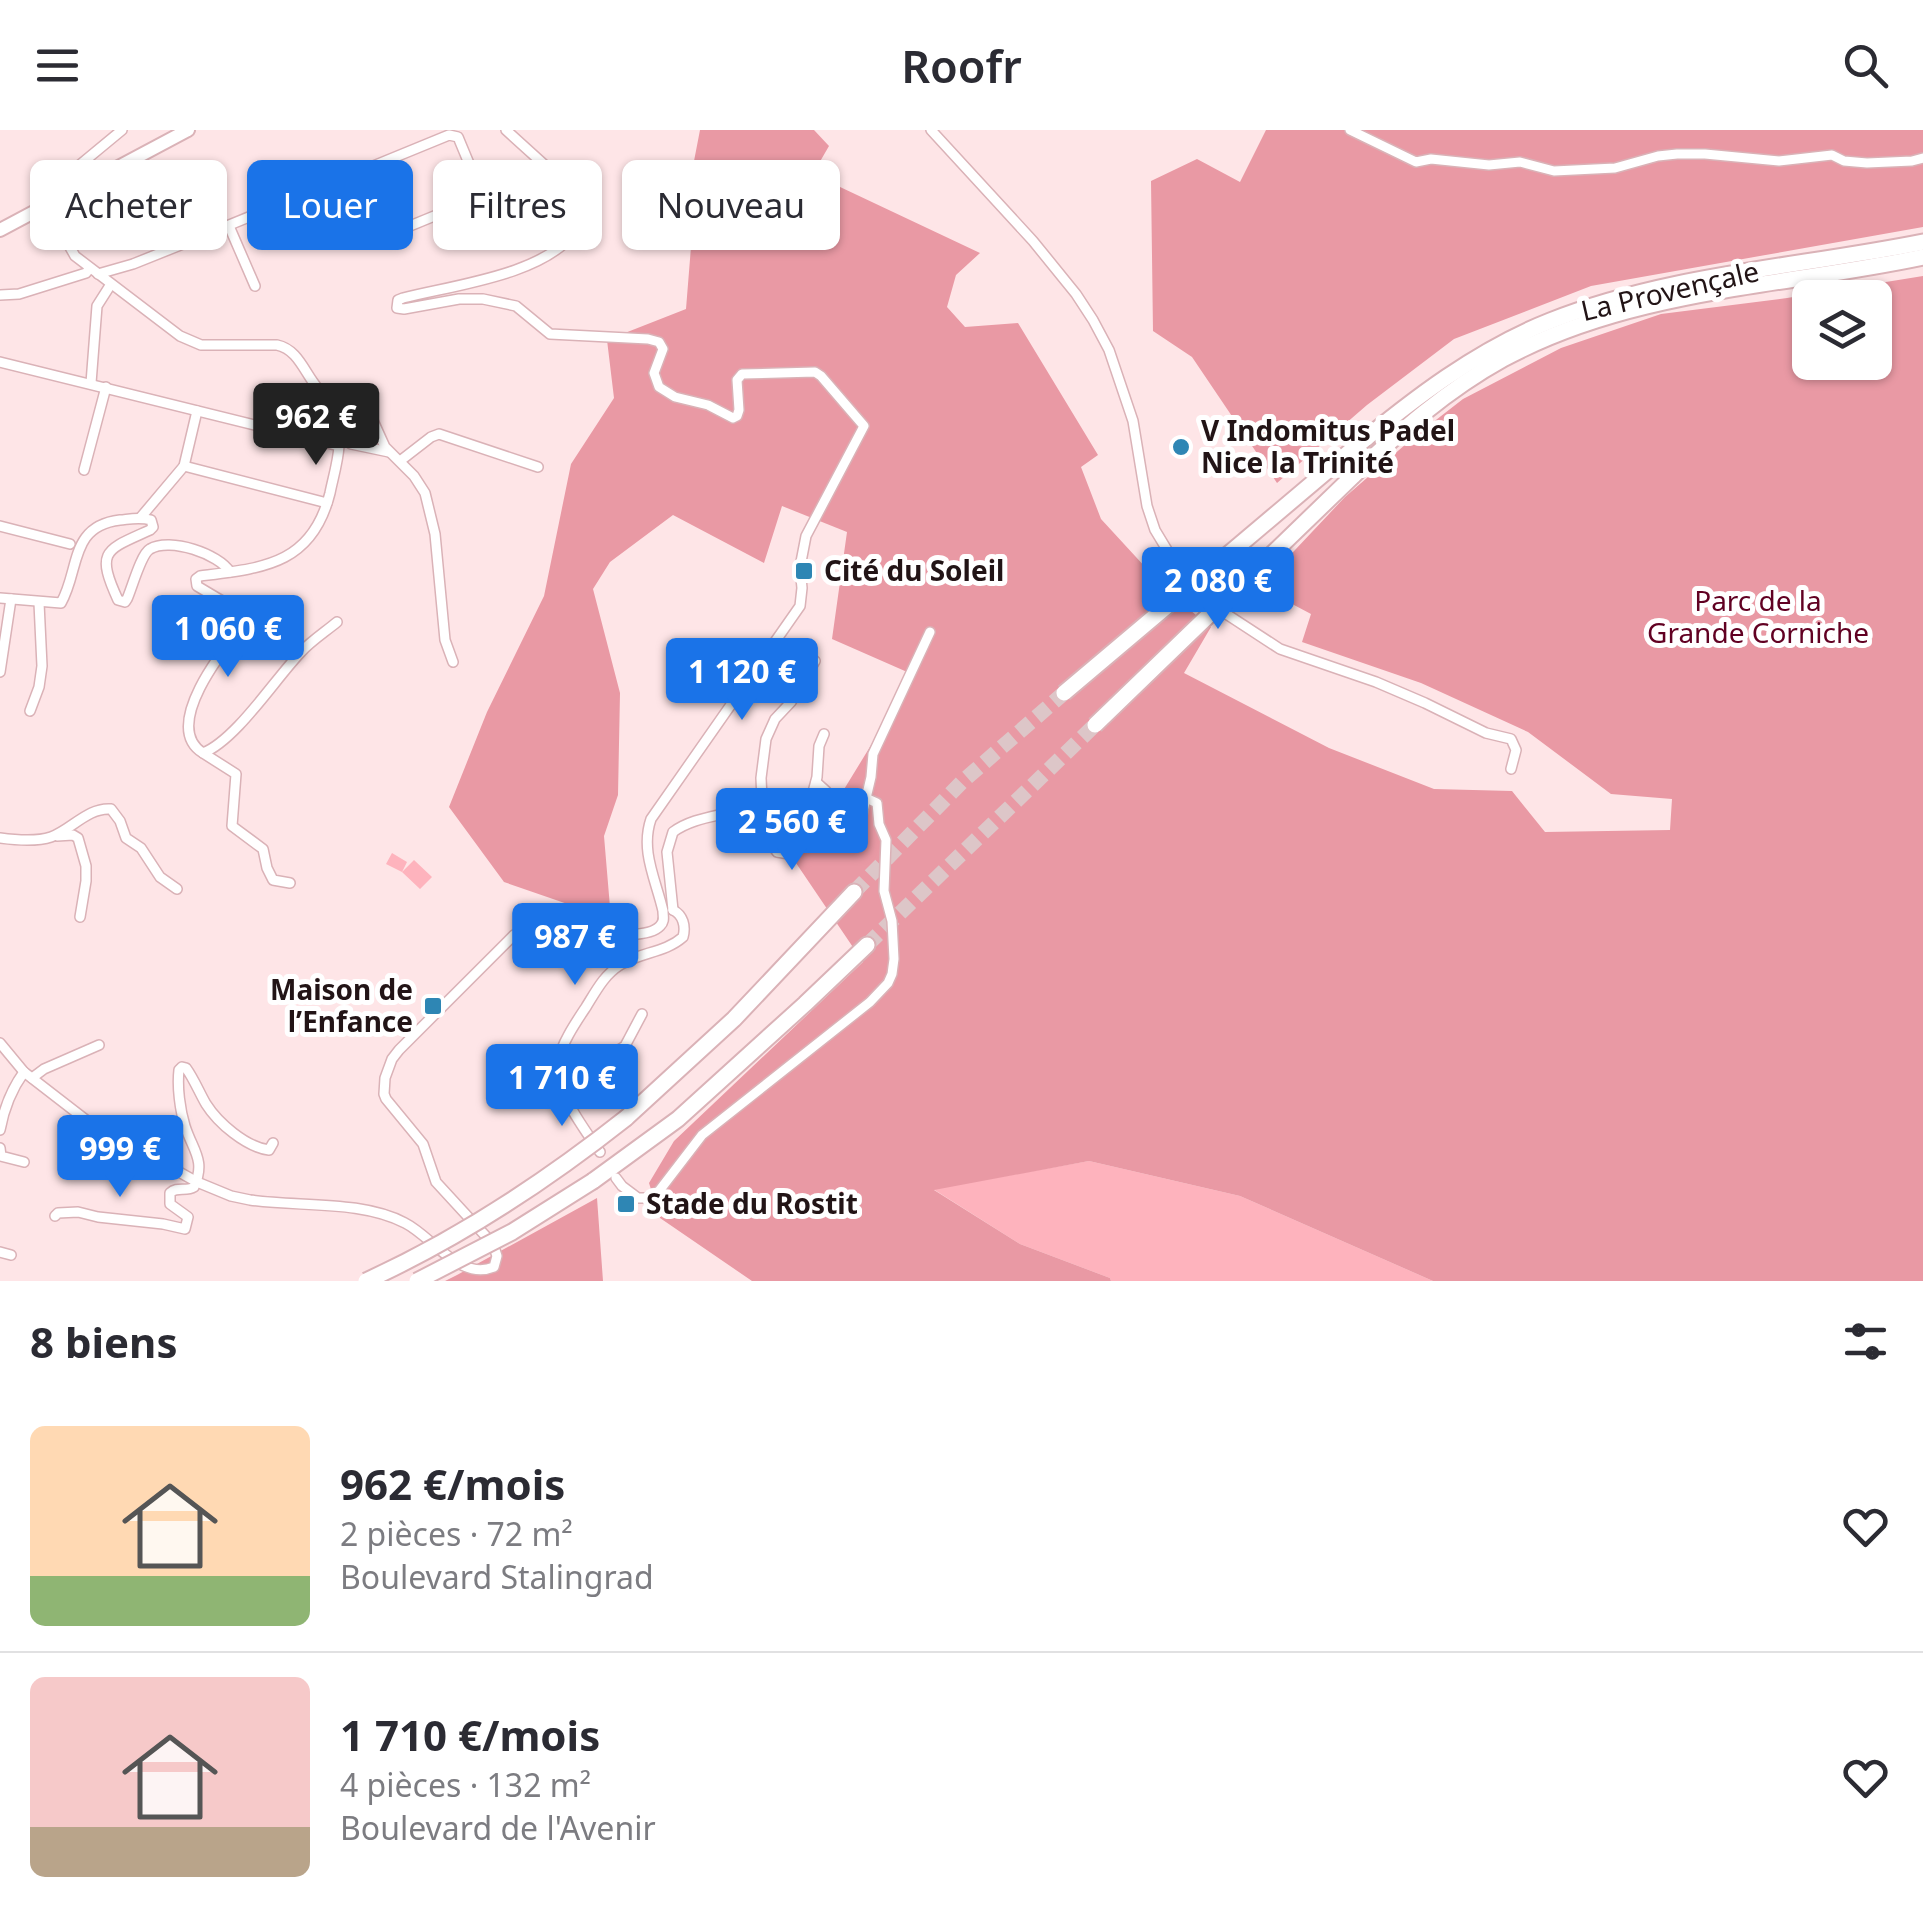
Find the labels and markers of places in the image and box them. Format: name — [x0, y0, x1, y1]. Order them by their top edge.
pin: 962 € — [246, 383, 386, 468]
place label: V Indomitus Padel Nice la Trinité — [1201, 411, 1455, 481]
marker: V Indomitus Padel Nice la Trinité — [1170, 436, 1192, 458]
pin: 2 080 € — [1126, 547, 1310, 632]
place label: Cité du Soleil — [824, 551, 1004, 589]
marker: Cité du Soleil — [793, 560, 815, 582]
pin: 1 060 € — [136, 595, 320, 680]
pin: 1 120 € — [650, 638, 834, 723]
pin: 2 560 € — [700, 788, 884, 873]
pin: 987 € — [505, 903, 645, 988]
place label: Maison de l’Enfance — [270, 970, 413, 1040]
marker: Maison de l’Enfance — [422, 995, 444, 1017]
pin: 1 710 € — [470, 1044, 654, 1129]
pin: 999 € — [50, 1115, 190, 1200]
place label: Stade du Rostit — [646, 1184, 858, 1222]
marker: Stade du Rostit — [615, 1193, 637, 1215]

